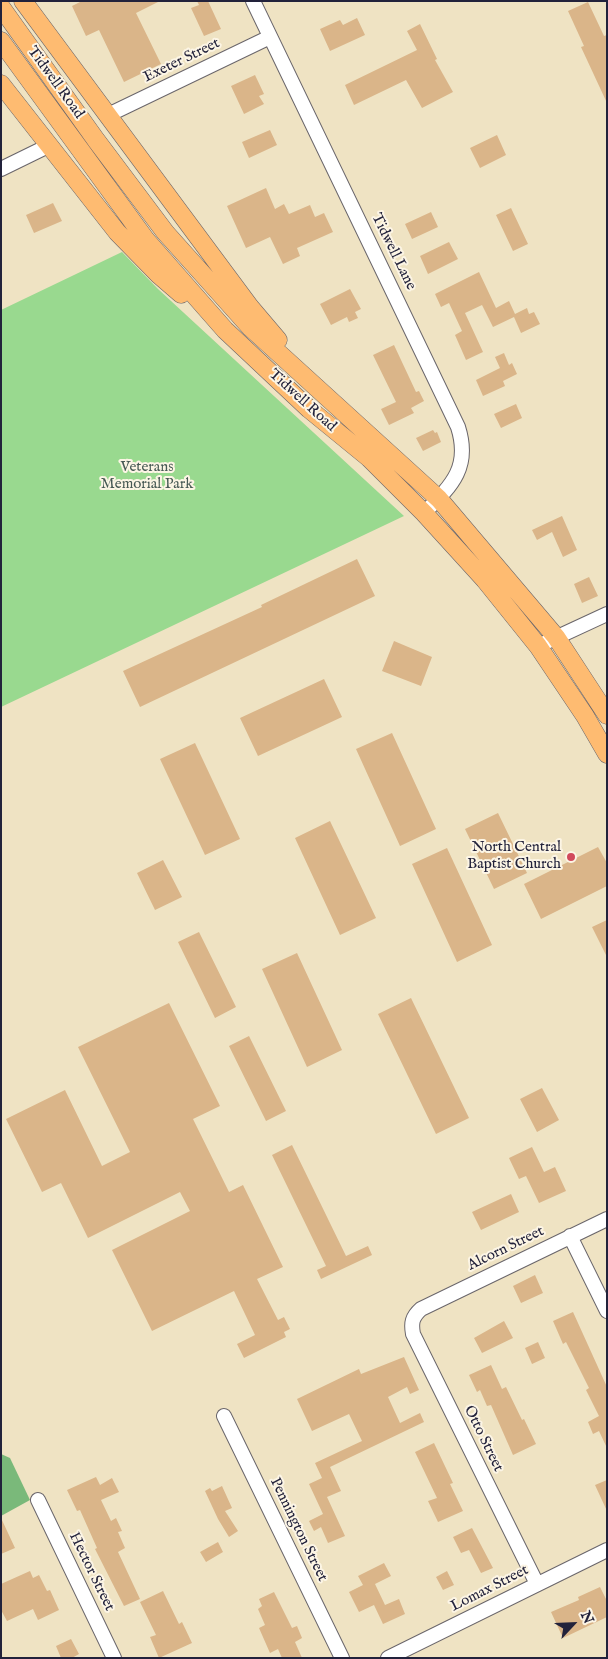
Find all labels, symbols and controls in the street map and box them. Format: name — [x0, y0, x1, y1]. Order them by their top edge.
street label: Exeter Street — [141, 35, 223, 87]
street label: Tidwell Road — [23, 43, 87, 123]
street label: Tidwell Lane — [367, 211, 419, 293]
street label: Tidwell Road — [264, 366, 340, 436]
park label: Veterans Memorial Park — [101, 459, 193, 494]
place label: North Central Baptist Church — [467, 839, 561, 874]
marker: North Central Baptist Church — [565, 851, 577, 863]
street label: Alcorn Street — [465, 1223, 547, 1275]
street label: Otto Street — [459, 1403, 507, 1475]
street label: Pennington Street — [265, 1475, 331, 1585]
street label: Hector Street — [64, 1530, 118, 1614]
street label: Lomax Street — [448, 1562, 532, 1616]
north arrow — [548, 1599, 598, 1649]
text: N — [576, 1608, 597, 1627]

